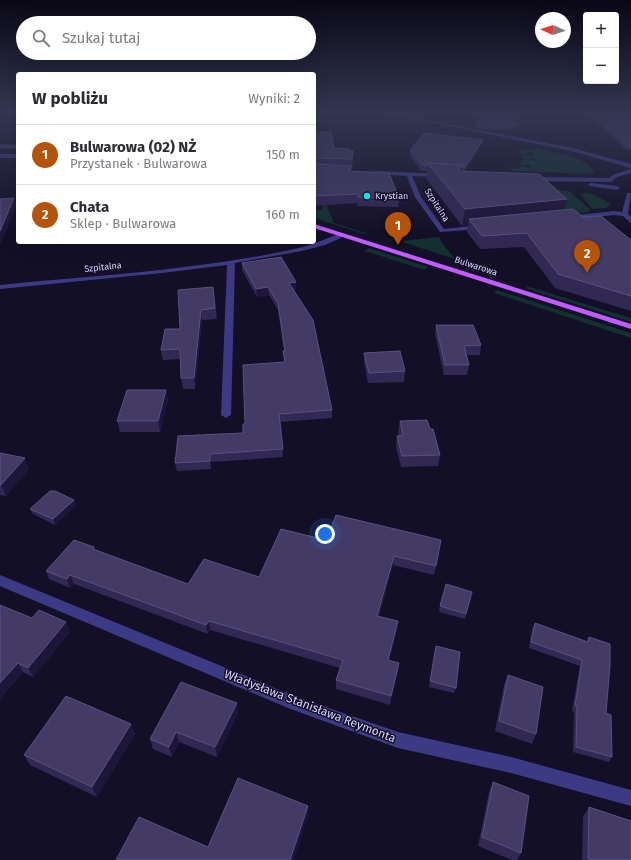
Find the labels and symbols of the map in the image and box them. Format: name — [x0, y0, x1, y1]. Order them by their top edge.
north arrow — [535, 12, 571, 48]
street label: Szpitalna — [423, 187, 451, 224]
marker: Krystian — [362, 191, 372, 201]
place label: Krystian — [375, 191, 408, 201]
pin: 1 — [385, 212, 411, 245]
pin: 2 — [574, 240, 600, 273]
street label: Bulwarowa — [453, 254, 499, 278]
street label: Szpitalna — [84, 260, 122, 274]
your location — [315, 524, 335, 544]
street label: Władysława Stanisława Reymonta — [222, 667, 398, 745]

